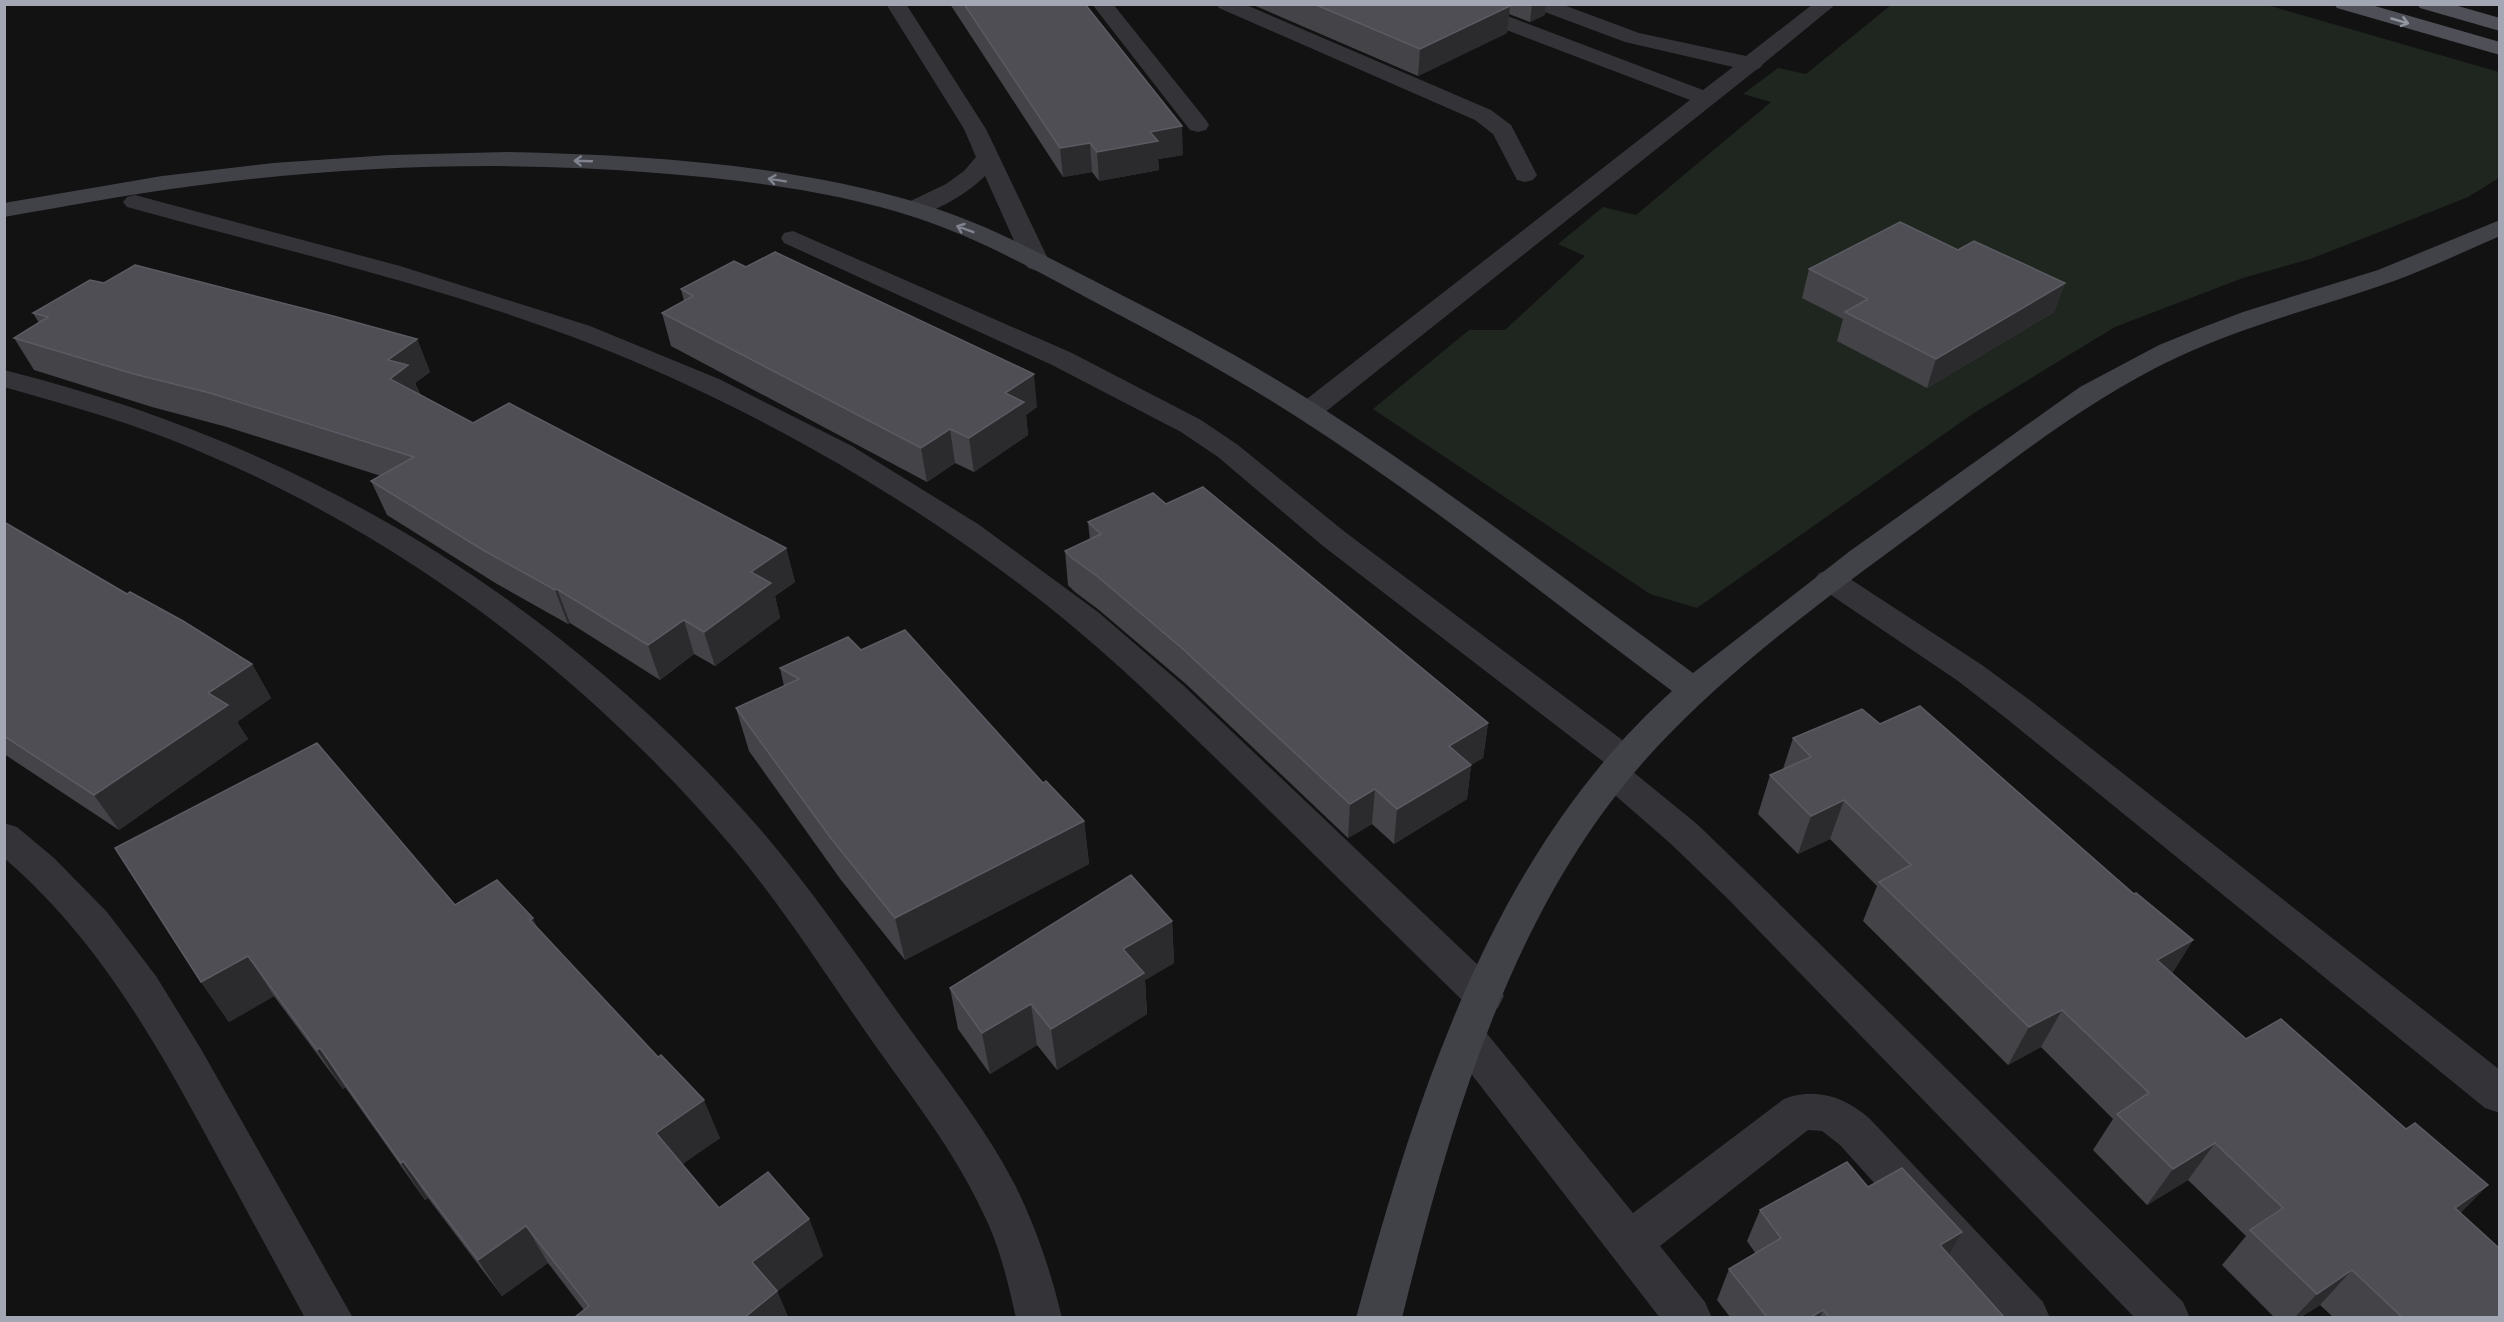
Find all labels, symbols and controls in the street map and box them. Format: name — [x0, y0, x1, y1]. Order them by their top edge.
one-way arrow — [2390, 15, 2409, 27]
one-way arrow — [574, 156, 594, 167]
one-way arrow — [768, 175, 787, 186]
one-way arrow — [956, 223, 975, 234]

